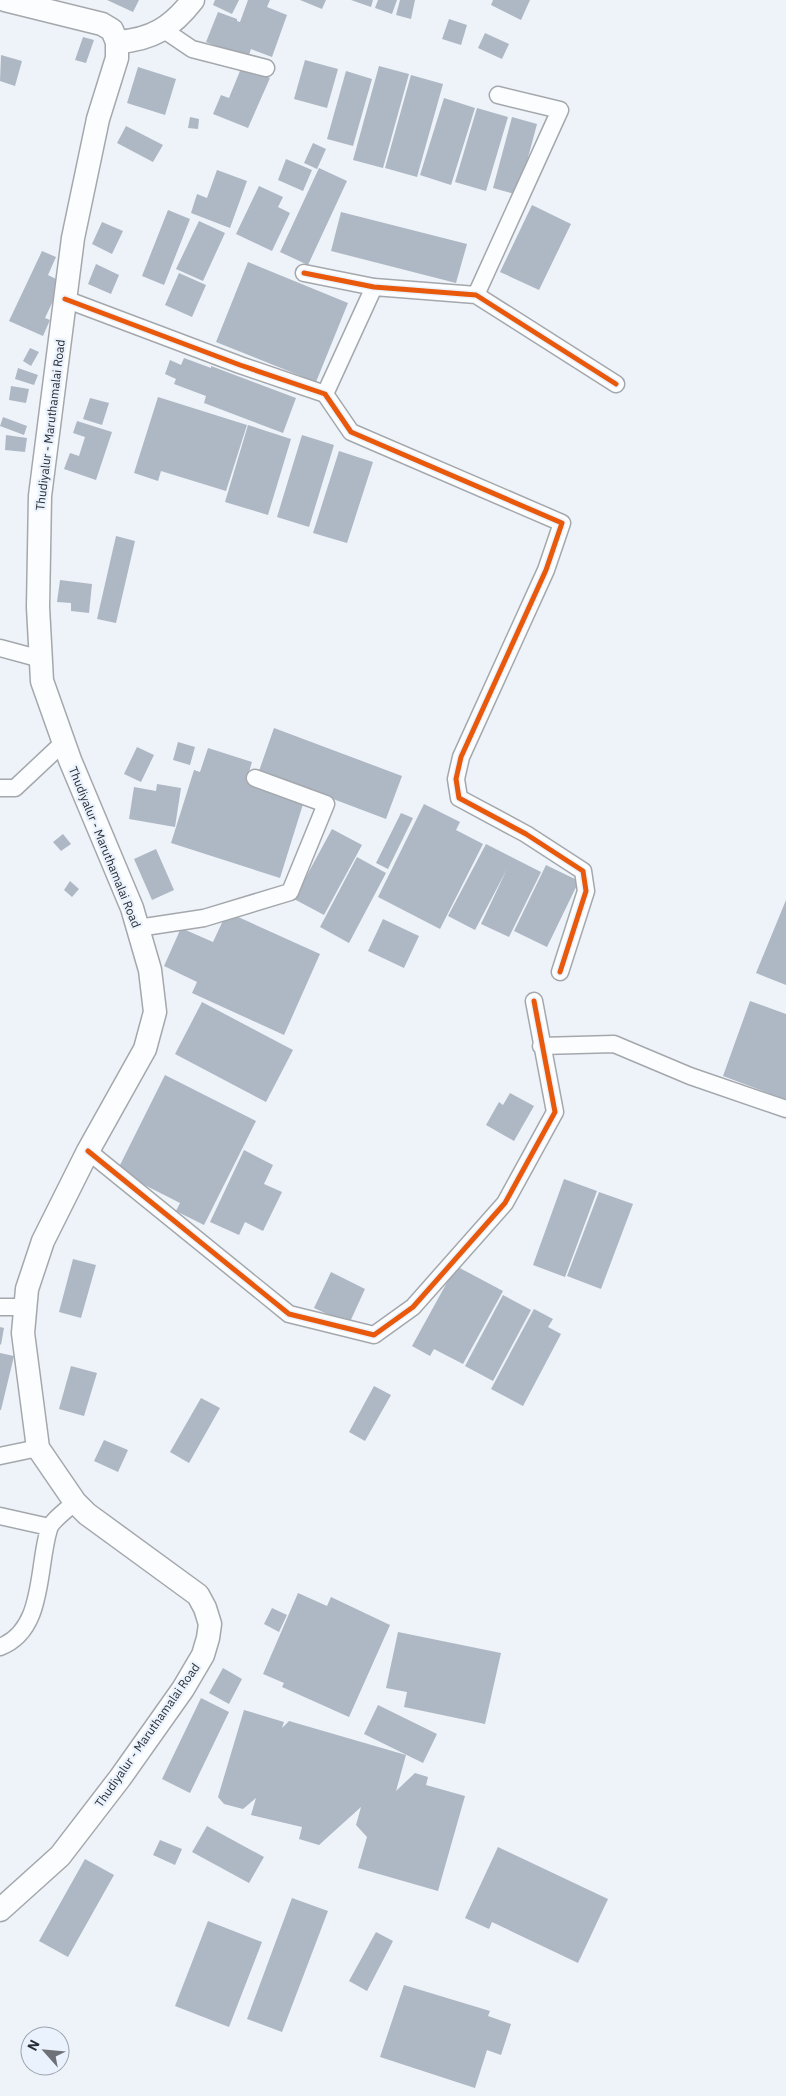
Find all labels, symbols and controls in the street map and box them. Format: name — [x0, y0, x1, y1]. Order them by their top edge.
street label: Thudiyalur - Maruthamalai Road — [32, 339, 68, 511]
street label: Thudiyalur - Maruthamalai Road — [66, 764, 144, 930]
street label: Thudiyalur - Maruthamalai Road — [91, 1660, 203, 1810]
north arrow — [20, 2026, 70, 2076]
text: N — [23, 2036, 44, 2054]

